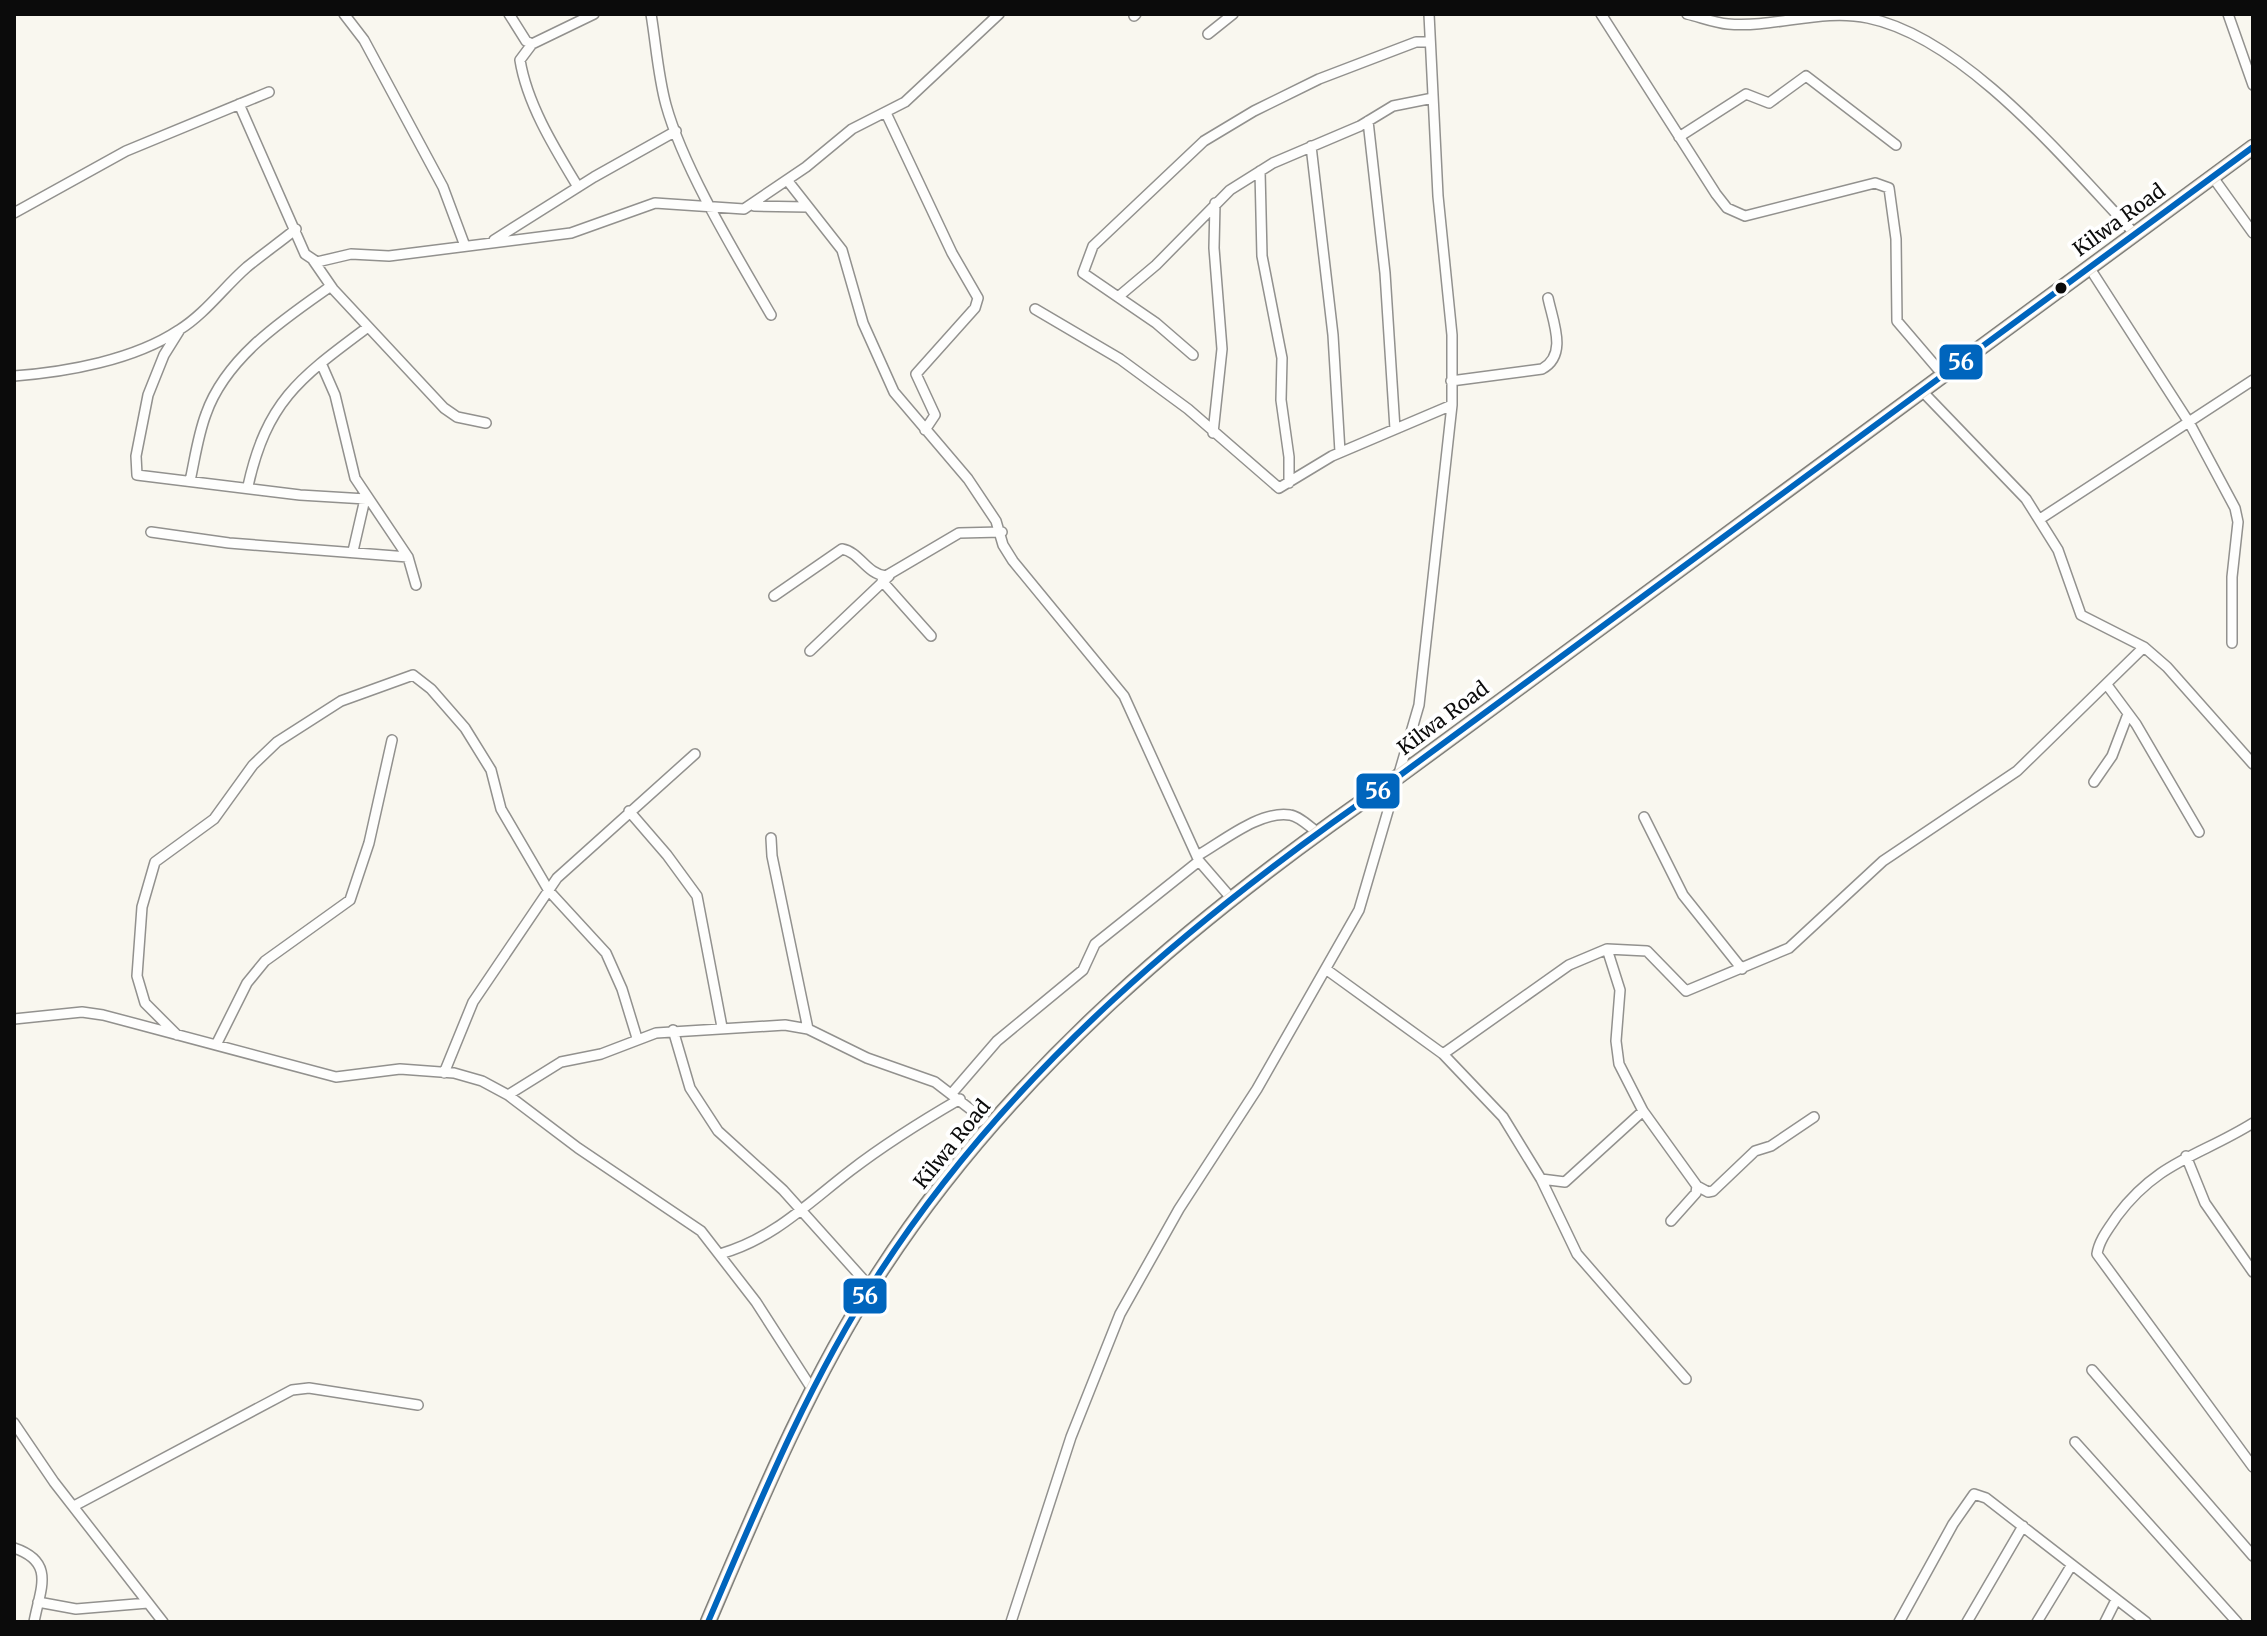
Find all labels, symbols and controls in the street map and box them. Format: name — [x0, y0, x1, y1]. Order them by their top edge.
street label: Kilwa Road — [2068, 178, 2170, 261]
unlabelled marker — [2053, 280, 2069, 296]
line badge: 56 — [1938, 343, 1984, 381]
text: 56 — [1948, 348, 1974, 376]
street label: Kilwa Road — [1392, 675, 1493, 760]
line badge: 56 — [1355, 772, 1401, 810]
text: 56 — [1365, 777, 1391, 805]
street label: Kilwa Road — [908, 1094, 995, 1193]
line badge: 56 — [842, 1277, 888, 1315]
text: 56 — [852, 1282, 878, 1310]

